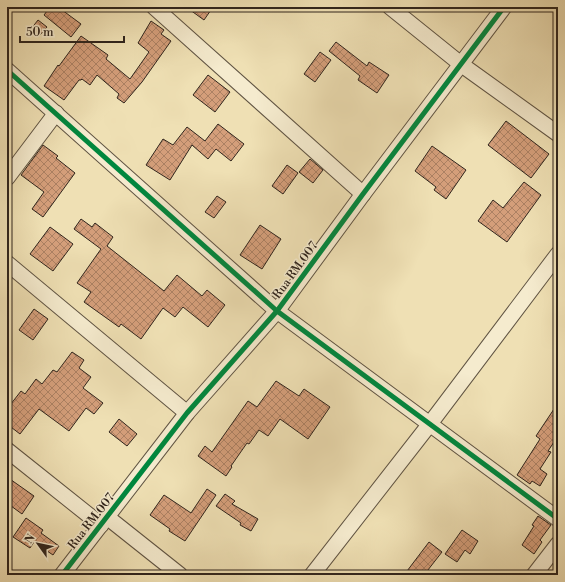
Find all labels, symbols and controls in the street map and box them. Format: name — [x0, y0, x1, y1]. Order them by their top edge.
scale bar — [20, 18, 124, 44]
text: 50 m — [26, 25, 54, 40]
street label: Rua RM.007 — [270, 239, 321, 302]
street label: Rua RM.007 — [65, 490, 118, 552]
north arrow — [18, 524, 58, 564]
text: N — [22, 531, 39, 547]

